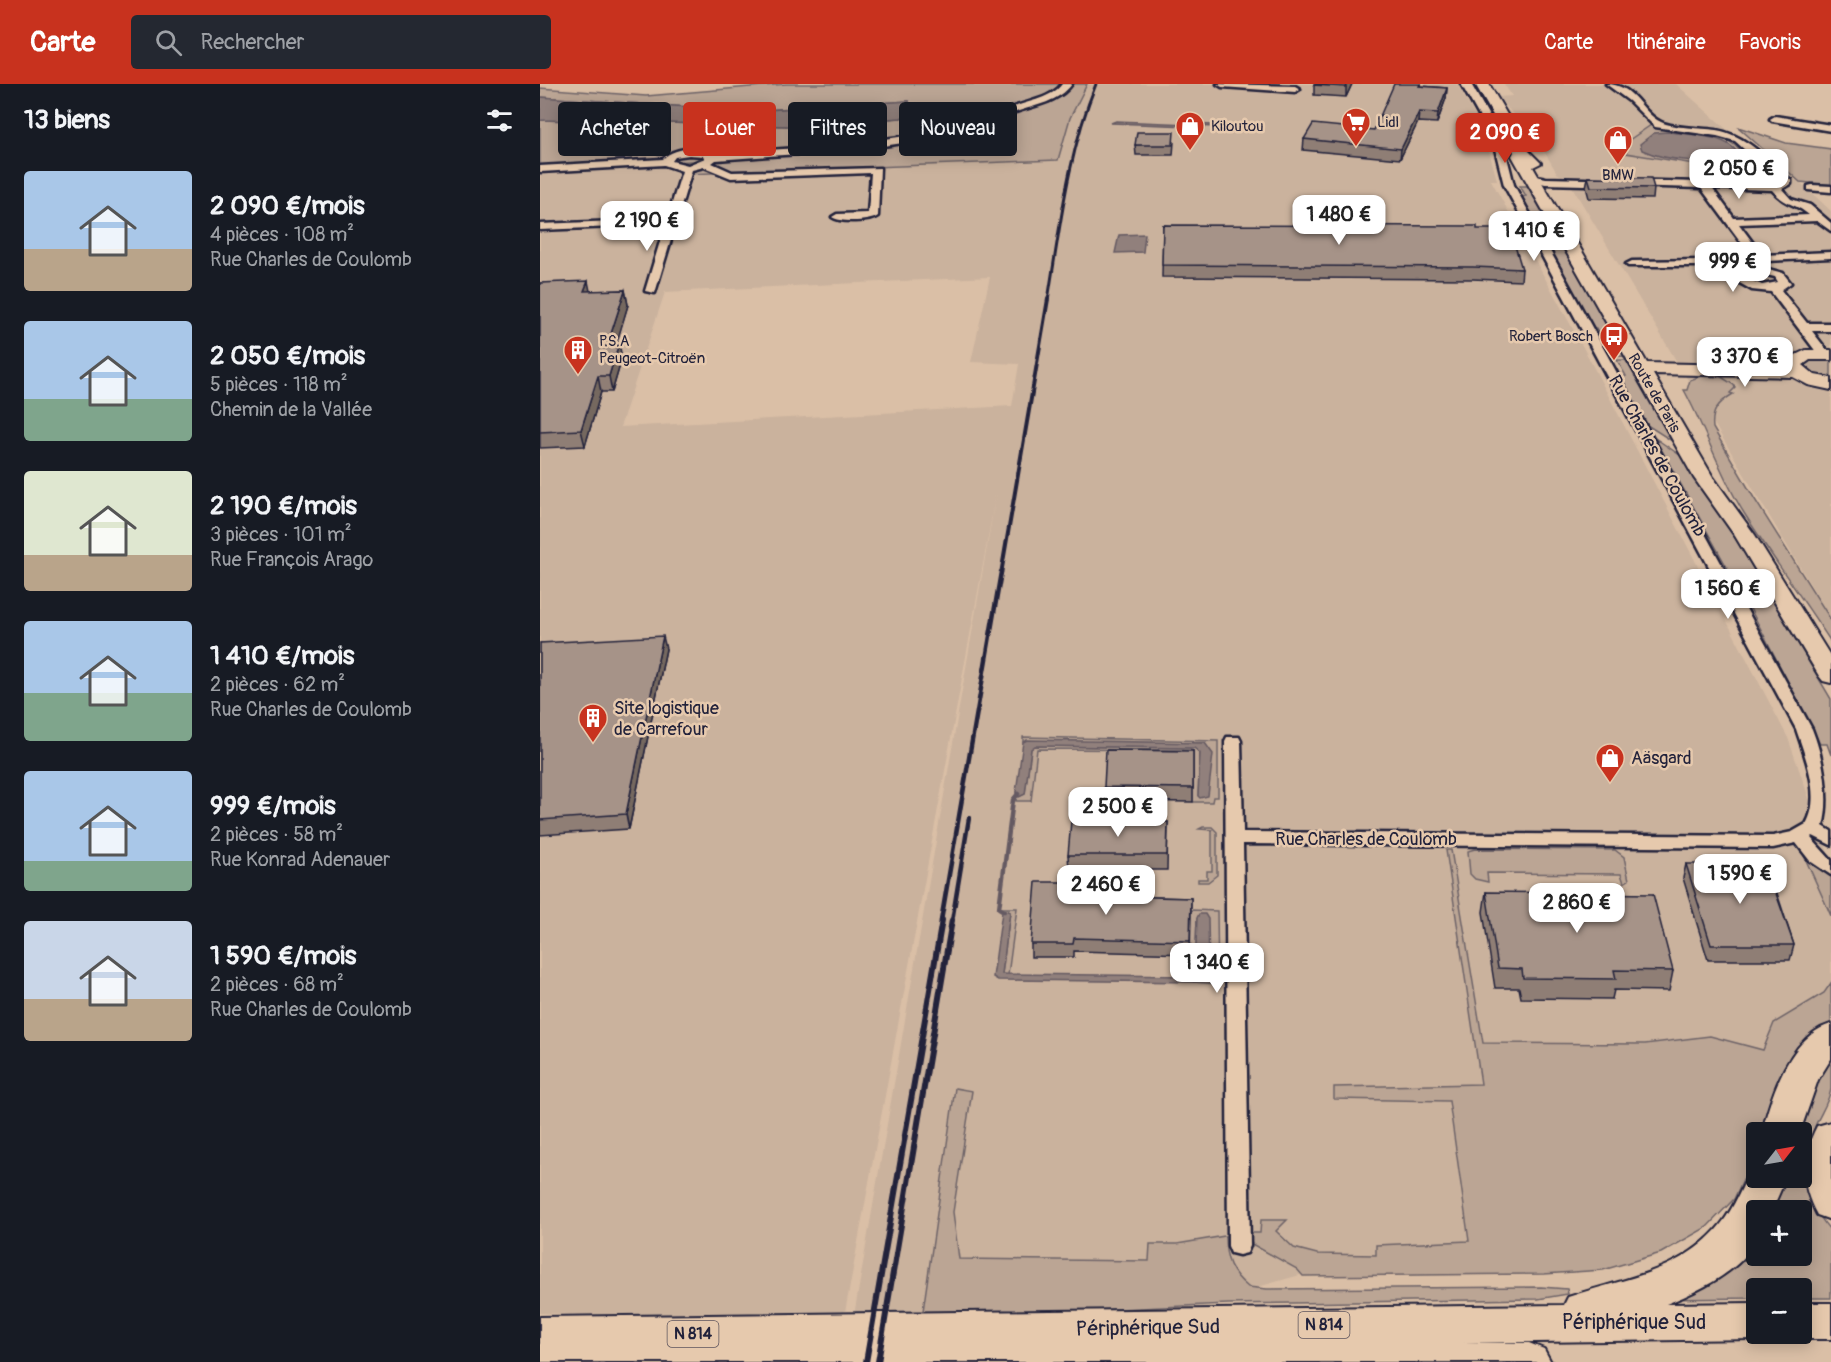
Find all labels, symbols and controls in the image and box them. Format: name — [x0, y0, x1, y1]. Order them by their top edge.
search box — [131, 15, 551, 69]
text: Carte — [30, 25, 95, 60]
icon: search — [152, 26, 185, 59]
text: Rechercher — [200, 28, 304, 56]
text: Carte — [1544, 29, 1593, 56]
text: Itinéraire — [1626, 29, 1706, 56]
text: Favoris — [1739, 29, 1801, 56]
chip: Acheter — [558, 102, 671, 156]
chip: Louer — [683, 102, 776, 156]
chip: Filtres — [788, 102, 887, 156]
chip: Nouveau — [899, 102, 1017, 156]
text: 13 biens — [24, 104, 110, 136]
icon: filters — [483, 104, 516, 137]
supermarket icon: Lidl — [1340, 106, 1372, 148]
shop icon: Kiloutou — [1174, 110, 1206, 152]
place label: Lidl — [1377, 113, 1399, 132]
pin: 2 090 € — [1450, 113, 1560, 164]
place label: Kiloutou — [1211, 117, 1264, 136]
text: 2 090 € — [1470, 120, 1540, 145]
shop icon: BMW — [1602, 124, 1634, 166]
pin: 2 050 € — [1684, 149, 1794, 200]
text: 2 050 € — [1703, 156, 1775, 181]
place label: BMW — [1602, 166, 1634, 185]
text: 2 090 €/mois — [210, 190, 365, 222]
icon: home — [72, 195, 144, 267]
pin: 1 480 € — [1284, 195, 1394, 246]
pin: 2 190 € — [592, 201, 702, 252]
text: 1 480 € — [1306, 202, 1372, 227]
text: 2 190 € — [615, 208, 679, 233]
pin: 1 410 € — [1479, 211, 1589, 262]
text: 1 410 € — [1503, 218, 1565, 243]
text: 4 pièces · 108 m² — [210, 222, 354, 247]
pin: 999 € — [1691, 242, 1775, 293]
text: Rue Charles de Coulomb — [210, 247, 412, 272]
text: 999 € — [1709, 249, 1757, 274]
bus stop icon: Robert Bosch — [1598, 320, 1630, 362]
place label: Robert Bosch — [1509, 327, 1593, 346]
place label: P.S.A Peugeot-Citroën — [599, 332, 705, 368]
building icon: P.S.A Peugeot-Citroën — [562, 334, 594, 376]
pin: 3 370 € — [1690, 337, 1800, 388]
text: 2 050 €/mois — [210, 340, 365, 372]
text: 3 370 € — [1711, 344, 1779, 369]
icon: home — [72, 345, 144, 417]
street label: Route de Paris — [1624, 350, 1685, 436]
street label: Rue Charles de Coulomb — [1603, 371, 1711, 541]
text: 5 pièces · 118 m² — [210, 372, 348, 397]
text: Chemin de la Vallée — [210, 397, 372, 422]
text: 2 190 €/mois — [210, 490, 357, 522]
icon: home — [72, 495, 144, 567]
text: 3 pièces · 101 m² — [210, 522, 352, 547]
text: Rue François Arago — [210, 547, 373, 572]
pin: 1 560 € — [1673, 569, 1783, 620]
text: 1 560 € — [1695, 576, 1761, 601]
text: 1 410 €/mois — [210, 640, 354, 672]
icon: home — [72, 645, 144, 717]
text: 2 pièces · 62 m² — [210, 672, 345, 697]
text: Rue Charles de Coulomb — [210, 697, 412, 722]
place label: Site logistique de Carrefour — [614, 697, 719, 741]
building icon: Site logistique de Carrefour — [577, 702, 609, 744]
shop icon: Aäsgard — [1594, 742, 1626, 784]
place label: Aäsgard — [1631, 747, 1692, 770]
pin: 2 500 € — [1063, 787, 1173, 838]
text: 999 €/mois — [210, 790, 336, 822]
text: 2 500 € — [1082, 794, 1154, 819]
icon: home — [72, 795, 144, 867]
text: 2 pièces · 58 m² — [210, 822, 343, 847]
street label: Rue Charles de Coulomb — [1275, 828, 1457, 851]
text: Rue Konrad Adenauer — [210, 847, 390, 872]
pin: 1 590 € — [1685, 854, 1795, 905]
text: 1 590 € — [1708, 861, 1772, 886]
pin: 2 460 € — [1051, 865, 1161, 916]
text: 2 460 € — [1071, 872, 1141, 897]
pin: 2 860 € — [1522, 883, 1632, 934]
text: 2 860 € — [1543, 890, 1611, 915]
text: 1 590 €/mois — [210, 940, 356, 972]
pin: 1 340 € — [1162, 943, 1272, 994]
icon: home — [72, 945, 144, 1017]
text: 1 340 € — [1184, 950, 1250, 975]
text: 2 pièces · 68 m² — [210, 972, 344, 997]
text: Rue Charles de Coulomb — [210, 997, 412, 1022]
north arrow — [1746, 1122, 1812, 1188]
map controls — [1746, 1122, 1812, 1344]
button: + — [1746, 1200, 1812, 1266]
button: − — [1746, 1278, 1812, 1344]
street label: Périphérique Sud — [1562, 1309, 1706, 1336]
road number: N 814 — [1298, 1312, 1350, 1338]
street label: Périphérique Sud — [1075, 1313, 1221, 1343]
road number: N 814 — [668, 1321, 718, 1347]

